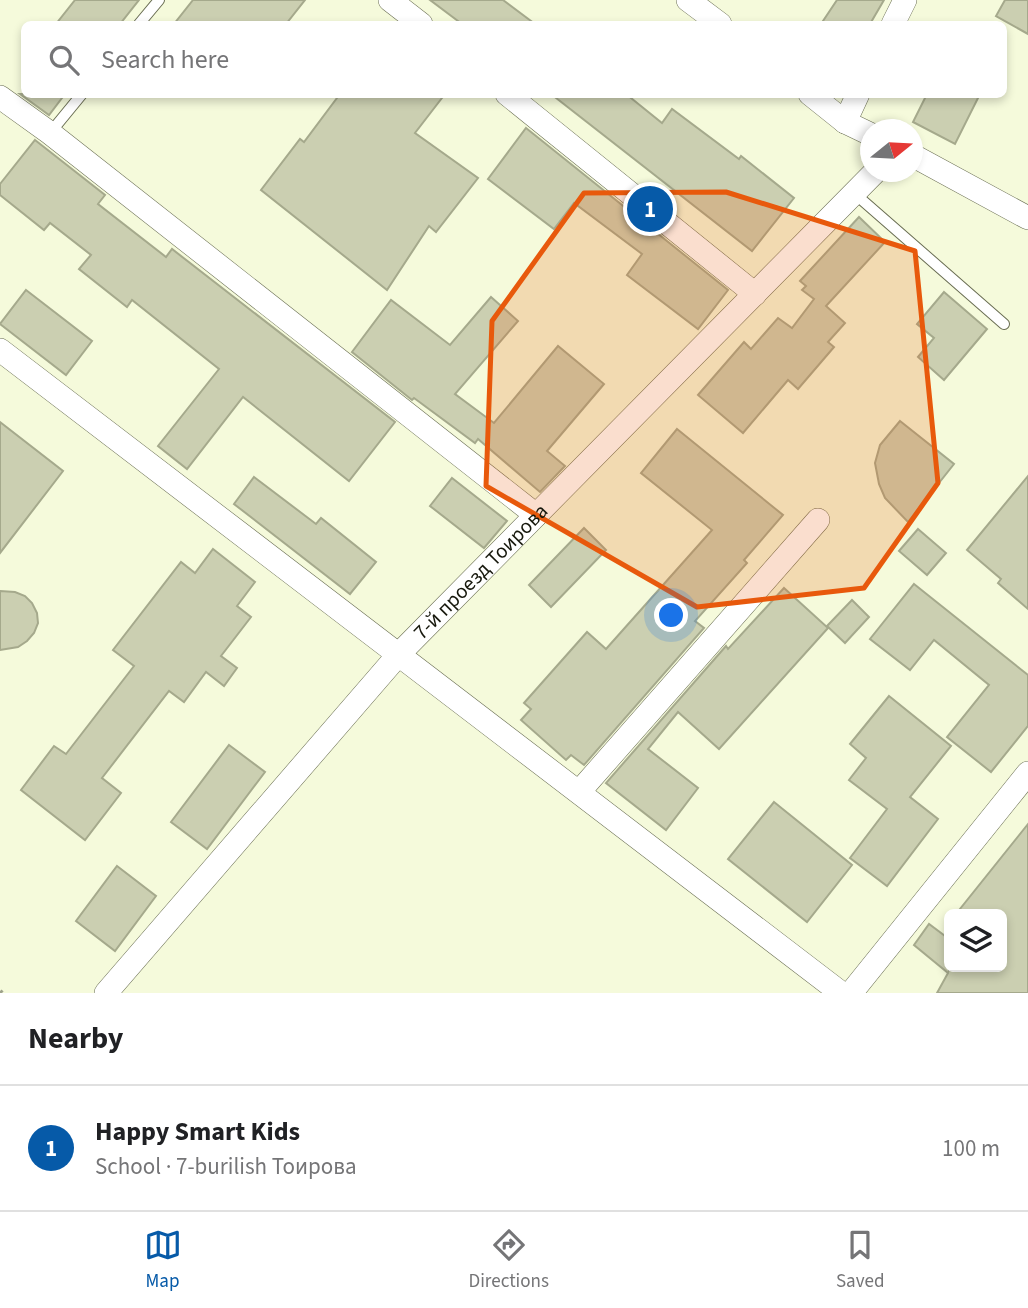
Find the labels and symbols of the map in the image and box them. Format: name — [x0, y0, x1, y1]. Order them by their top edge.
north arrow — [860, 119, 923, 182]
pin: 1 — [627, 183, 673, 235]
street label: 7-й проезд Тоирова — [406, 497, 555, 646]
your location — [654, 598, 688, 632]

